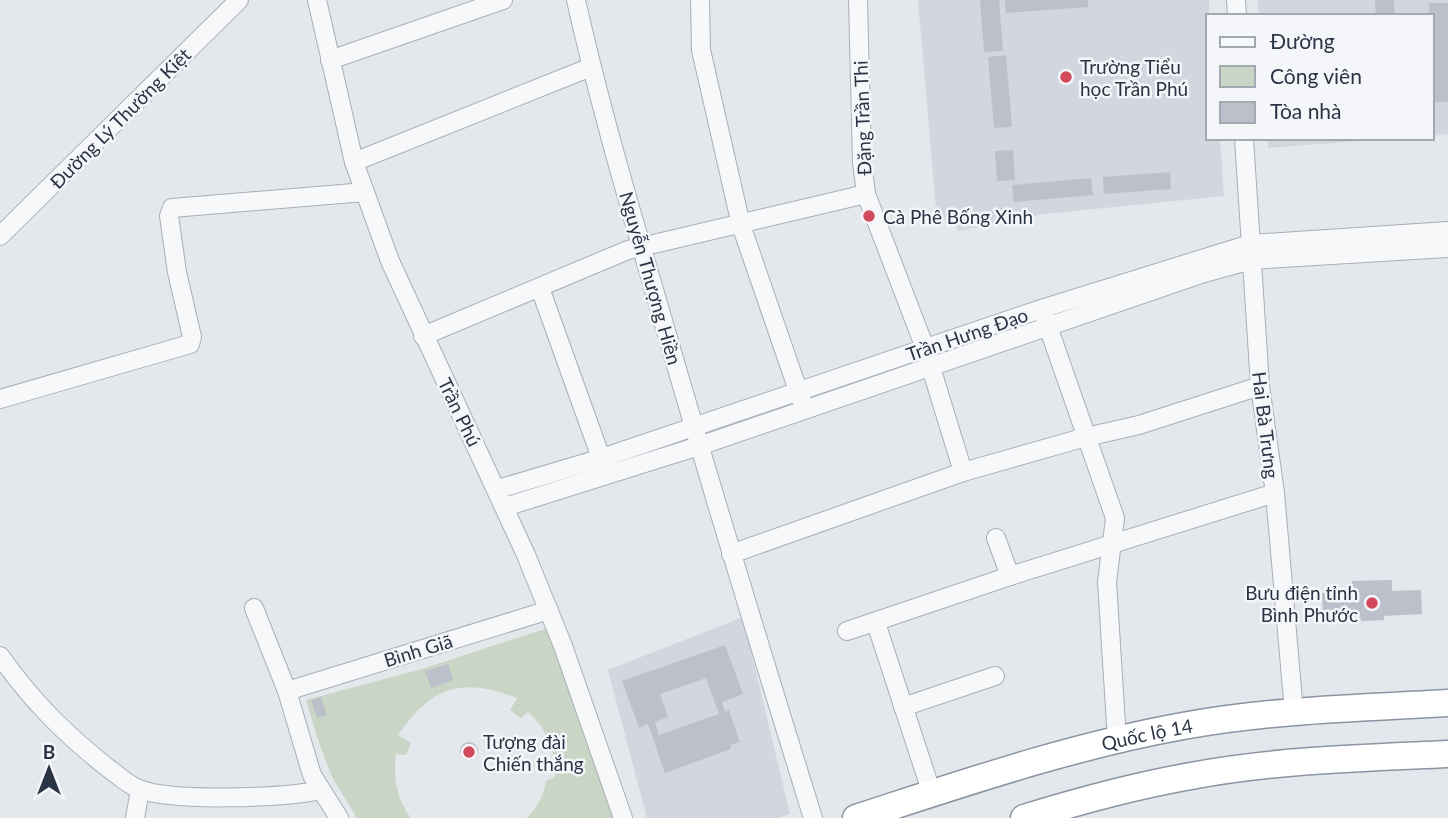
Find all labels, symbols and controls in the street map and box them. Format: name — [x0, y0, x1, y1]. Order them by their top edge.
legend — [1206, 14, 1434, 140]
text: Đường — [1270, 28, 1335, 53]
street label: Đường Lý Thường Kiệt — [45, 43, 195, 193]
place label: Trường Tiểu học Trần Phú — [1080, 55, 1188, 100]
street label: Đặng Trần Thi — [848, 60, 876, 176]
text: Công viên — [1270, 63, 1362, 88]
marker: Trường Tiểu học Trần Phú — [1058, 69, 1074, 85]
text: Tòa nhà — [1270, 98, 1342, 123]
street label: Nguyễn Thượng Hiền — [615, 189, 687, 367]
place label: Cà Phê Bống Xinh — [883, 205, 1033, 228]
marker: Cà Phê Bống Xinh — [861, 208, 877, 224]
street label: Trần Hưng Đạo — [903, 302, 1031, 366]
street label: Hai Bà Trưng — [1248, 370, 1284, 480]
street label: Trần Phú — [434, 374, 486, 450]
place label: Bưu điện tỉnh Bình Phước — [1245, 581, 1358, 626]
marker: Bưu điện tỉnh Bình Phước — [1364, 595, 1380, 611]
street label: Bình Giã — [381, 629, 455, 671]
street label: Quốc lộ 14 — [1099, 713, 1194, 755]
place label: Tượng đài Chiến thắng — [483, 730, 584, 775]
north arrow — [14, 734, 84, 804]
text: B — [43, 740, 55, 763]
marker: Tượng đài Chiến thắng — [461, 744, 477, 760]

